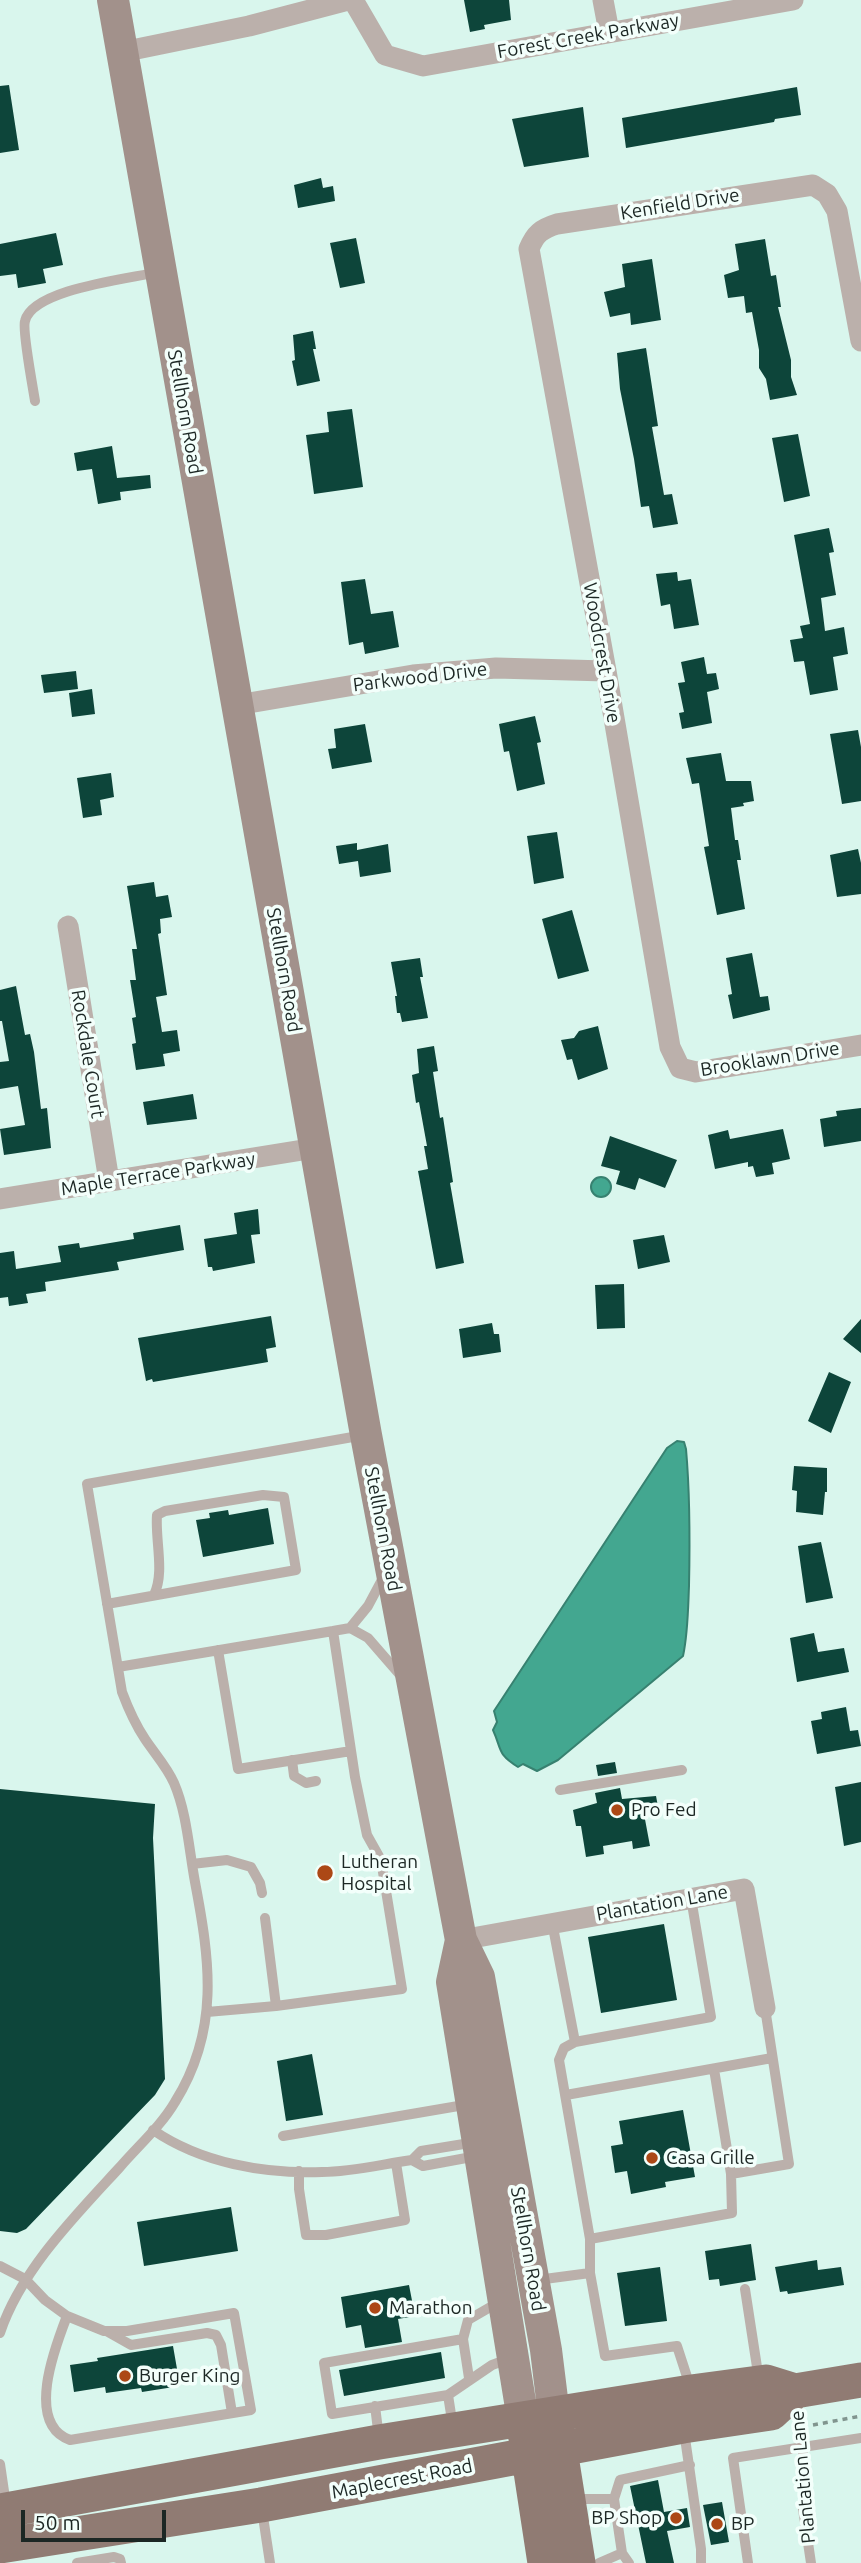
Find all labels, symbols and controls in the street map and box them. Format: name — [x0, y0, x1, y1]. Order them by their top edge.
street label: Forest Creek Parkway — [495, 9, 681, 63]
street label: Kenfield Drive — [619, 183, 741, 225]
street label: Stellhorn Road — [163, 348, 207, 476]
street label: Woodcrest Drive — [578, 581, 626, 725]
street label: Parkwood Drive — [352, 657, 488, 697]
street label: Stellhorn Road — [262, 906, 306, 1034]
street label: Rockdale Court — [67, 988, 109, 1120]
street label: Brooklawn Drive — [699, 1037, 841, 1081]
street label: Maple Terrace Parkway — [59, 1147, 257, 1201]
street label: Stellhorn Road — [360, 1465, 406, 1593]
place label: Pro Fed — [631, 1799, 697, 1821]
marker: Pro Fed — [609, 1802, 625, 1818]
place label: Lutheran Hospital — [341, 1851, 418, 1895]
marker: Lutheran Hospital — [315, 1863, 335, 1883]
street label: Plantation Lane — [594, 1880, 730, 1926]
place label: Casa Grille — [666, 2147, 755, 2169]
marker: Casa Grille — [644, 2150, 660, 2166]
street label: Stellhorn Road — [506, 2185, 550, 2313]
place label: Marathon — [389, 2297, 473, 2319]
marker: Marathon — [367, 2300, 383, 2316]
place label: Burger King — [139, 2365, 240, 2387]
marker: Burger King — [117, 2368, 133, 2384]
street label: Plantation Lane — [786, 2410, 820, 2544]
street label: Maplecrest Road — [330, 2454, 474, 2504]
scale bar — [24, 2496, 170, 2540]
place label: BP Shop — [591, 2507, 662, 2529]
text: 50 m — [34, 2510, 81, 2534]
marker: BP Shop — [668, 2510, 684, 2526]
place label: BP — [731, 2513, 754, 2535]
marker: BP — [709, 2516, 725, 2532]

